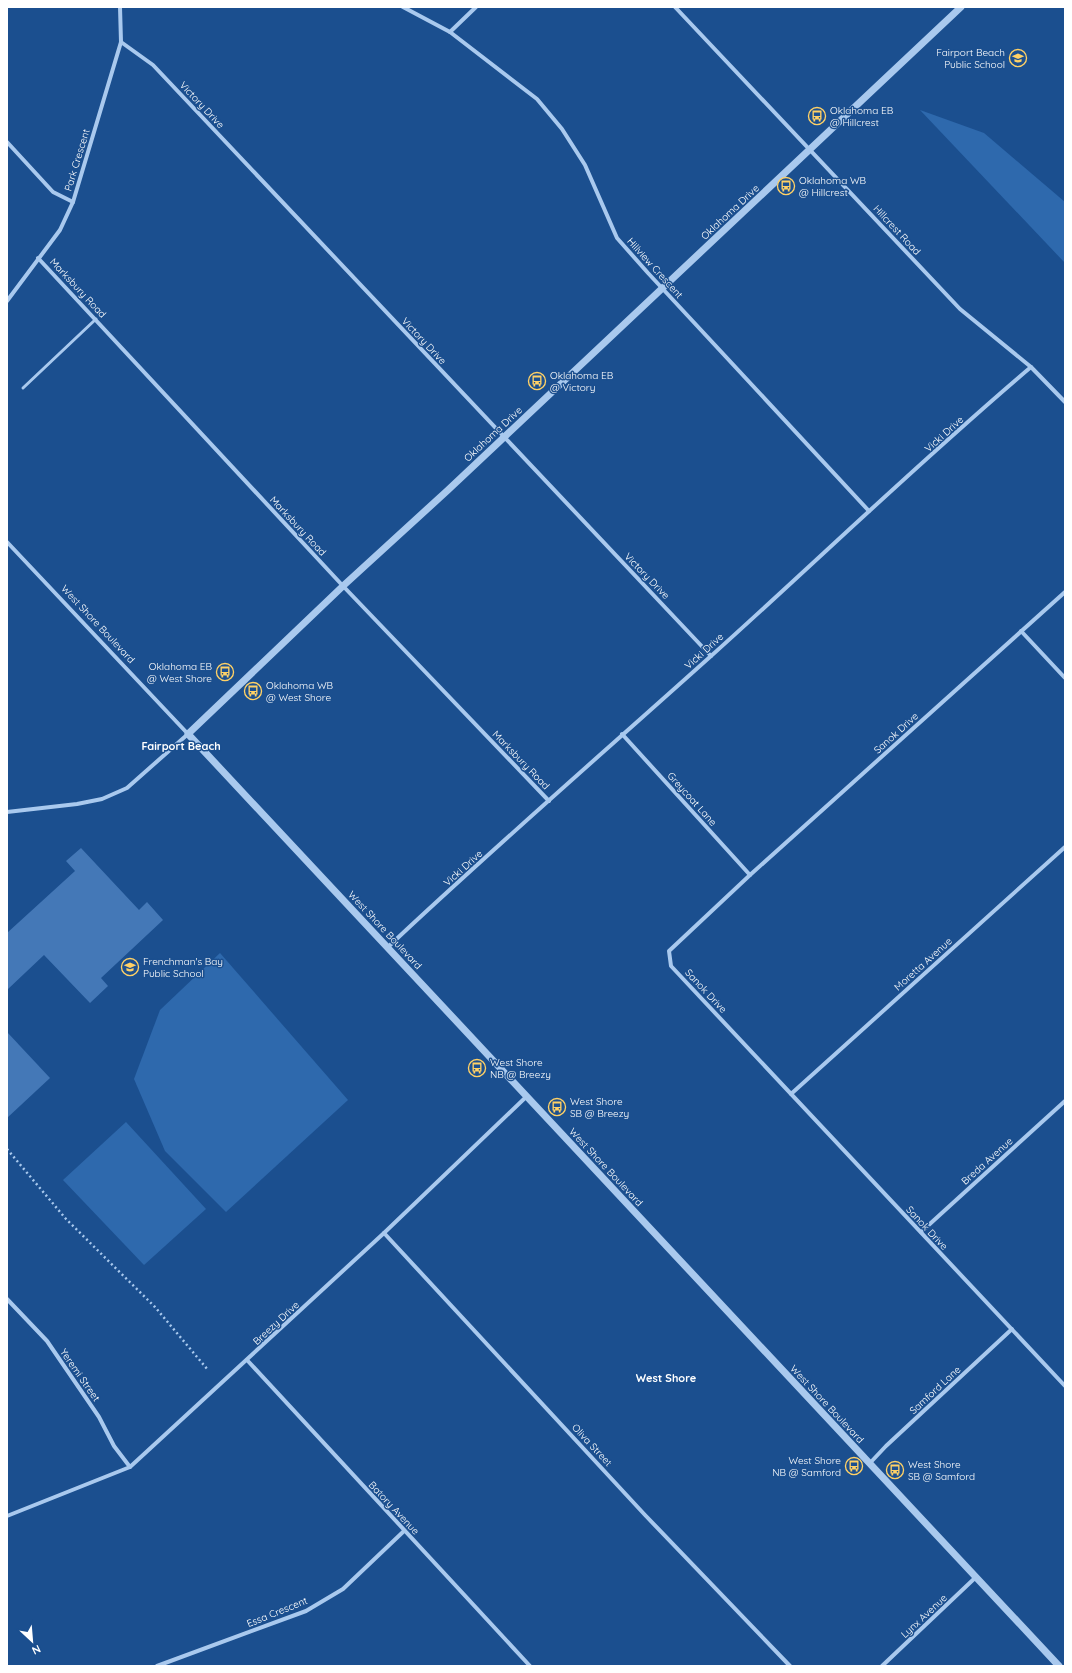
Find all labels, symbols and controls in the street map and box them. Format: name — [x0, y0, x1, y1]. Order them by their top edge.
place label: Fairport Beach Public School — [936, 46, 1005, 71]
school or university icon: Fairport Beach Public School — [1008, 48, 1028, 68]
street label: Victory Drive — [177, 79, 227, 132]
place label: Oklahoma EB @ Hillcrest — [830, 104, 894, 129]
bus stop icon: Oklahoma EB @ Hillcrest — [807, 106, 827, 126]
street label: Park Crescent — [61, 127, 93, 193]
place label: Oklahoma WB @ Hillcrest — [799, 174, 867, 199]
bus stop icon: Oklahoma WB @ Hillcrest — [776, 176, 796, 196]
street label: Oklahoma Drive — [698, 181, 762, 242]
street label: Hillcrest Road — [870, 202, 924, 258]
street label: Hillview Crescent — [624, 235, 686, 302]
street label: Marksbury Road — [47, 255, 109, 321]
street label: Victory Drive — [399, 315, 449, 368]
place label: Oklahoma EB @ Victory — [550, 369, 614, 394]
bus stop icon: Oklahoma EB @ Victory — [527, 371, 547, 391]
street label: Oklahoma Drive — [461, 403, 525, 464]
street label: Vicki Drive — [922, 413, 967, 455]
street label: Marksbury Road — [267, 493, 329, 559]
street label: Victory Drive — [622, 550, 673, 602]
street label: West Shore Boulevard — [58, 582, 138, 666]
street label: Vicki Drive — [682, 630, 727, 672]
place label: Oklahoma EB @ West Shore — [147, 660, 212, 685]
bus stop icon: Oklahoma EB @ West Shore — [215, 662, 235, 682]
place label: Oklahoma WB @ West Shore — [266, 679, 334, 704]
bus stop icon: Oklahoma WB @ West Shore — [243, 681, 263, 701]
street label: Sanok Drive — [871, 709, 921, 756]
street label: Marksbury Road — [490, 728, 552, 792]
district label: Fairport Beach — [141, 739, 221, 753]
street label: Greycoat Lane — [664, 769, 720, 829]
street label: Vicki Drive — [441, 847, 486, 889]
street label: West Shore Boulevard — [345, 888, 425, 972]
street label: Moretta Avenue — [891, 934, 955, 993]
place label: Frenchman's Bay Public School — [143, 955, 223, 980]
school or university icon: Frenchman's Bay Public School — [120, 957, 140, 977]
street label: Sanok Drive — [682, 966, 730, 1016]
place label: West Shore NB @ Breezy — [490, 1056, 551, 1081]
bus stop icon: West Shore NB @ Breezy — [467, 1058, 487, 1078]
place label: West Shore SB @ Breezy — [570, 1095, 629, 1120]
bus stop icon: West Shore SB @ Breezy — [547, 1097, 567, 1117]
street label: West Shore Boulevard — [566, 1125, 646, 1209]
street label: Breda Avenue — [959, 1134, 1016, 1188]
street label: Sanok Drive — [903, 1203, 951, 1253]
street label: Breezy Drive — [250, 1298, 302, 1348]
street label: Yeremi Street — [57, 1346, 103, 1404]
street label: West Shore Boulevard — [787, 1362, 867, 1446]
street label: Samford Lane — [907, 1363, 964, 1417]
district label: West Shore — [636, 1371, 697, 1385]
street label: Oliva Street — [569, 1421, 615, 1469]
place label: West Shore NB @ Samford — [772, 1454, 841, 1479]
bus stop icon: West Shore NB @ Samford — [844, 1456, 864, 1476]
place label: West Shore SB @ Samford — [908, 1458, 975, 1483]
bus stop icon: West Shore SB @ Samford — [885, 1460, 905, 1480]
street label: Batory Avenue — [366, 1479, 422, 1538]
street label: Lynx Avenue — [898, 1591, 950, 1641]
street label: Essa Crescent — [245, 1594, 310, 1630]
north arrow — [12, 1621, 52, 1661]
text: N — [30, 1642, 43, 1658]

